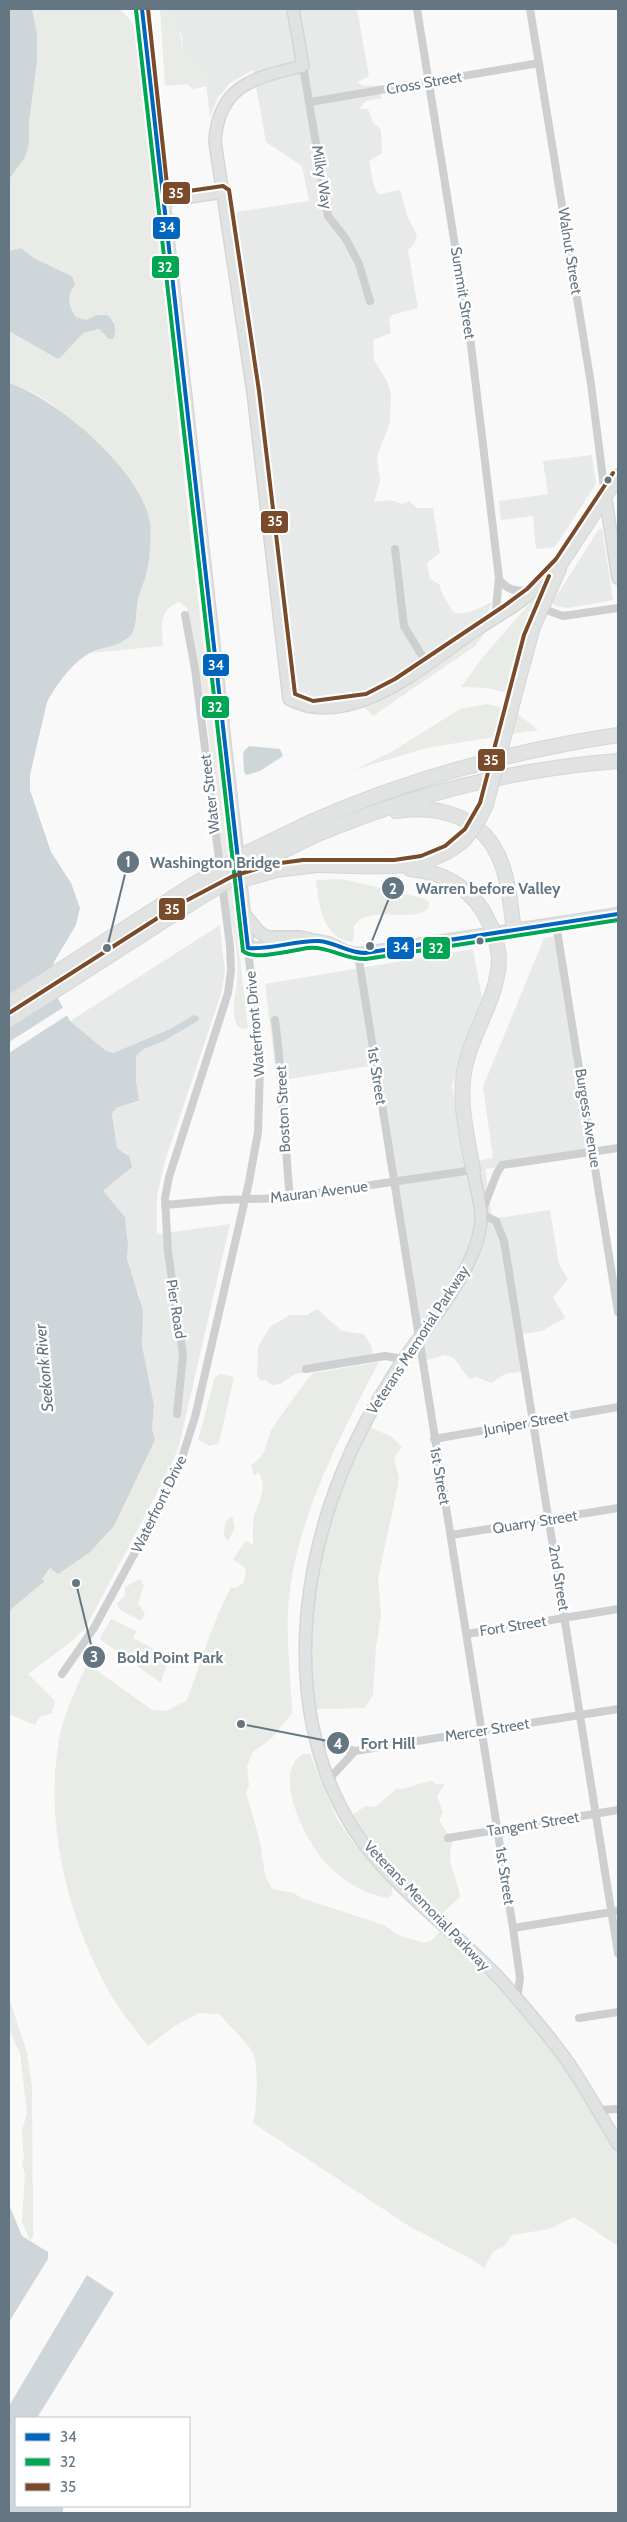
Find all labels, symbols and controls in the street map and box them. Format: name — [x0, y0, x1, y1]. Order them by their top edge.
street label: Cross Street — [385, 68, 463, 98]
street label: Milky Way — [308, 144, 336, 211]
line badge: 35 — [162, 181, 191, 205]
text: 35 — [168, 184, 184, 202]
street label: Walnut Street — [554, 206, 586, 296]
line badge: 34 — [152, 216, 181, 240]
text: 34 — [159, 218, 175, 236]
street label: Summit Street — [447, 246, 479, 340]
line badge: 32 — [151, 255, 180, 279]
text: 32 — [158, 258, 172, 276]
unlabelled marker — [603, 475, 613, 485]
line badge: 35 — [260, 510, 289, 534]
text: 35 — [267, 512, 283, 530]
line badge: 34 — [202, 653, 230, 677]
text: 34 — [208, 656, 224, 674]
line badge: 32 — [201, 695, 230, 719]
text: 32 — [208, 698, 222, 716]
line badge: 35 — [477, 748, 506, 772]
text: 35 — [483, 751, 499, 769]
street label: Water Street — [196, 753, 224, 835]
callout: Washington Bridge — [115, 847, 291, 878]
text: 1 — [125, 853, 131, 871]
text: Washington Bridge — [150, 853, 280, 872]
callout: Warren before Valley — [380, 873, 570, 904]
text: Warren before Valley — [415, 879, 561, 898]
text: 2 — [389, 880, 397, 898]
line badge: 35 — [158, 897, 186, 921]
text: 35 — [164, 900, 180, 918]
line badge: 34 — [386, 936, 415, 960]
line badge: 32 — [422, 936, 451, 960]
unlabelled marker — [475, 936, 485, 946]
text: 34 — [393, 938, 409, 956]
text: 32 — [429, 939, 443, 957]
street label: Waterfront Drive — [241, 970, 269, 1078]
street label: 1st Street — [364, 1046, 390, 1106]
street label: Boston Street — [272, 1065, 294, 1153]
street label: Burgess Avenue — [571, 1067, 605, 1169]
street label: Mauran Avenue — [269, 1177, 369, 1207]
street label: Veterans Memorial Parkway — [363, 1262, 473, 1418]
street label: Pier Road — [162, 1278, 190, 1340]
water label: Seekonk River — [31, 1322, 57, 1413]
street label: Juniper Street — [481, 1407, 570, 1439]
street label: 1st Street — [426, 1446, 454, 1506]
street label: Waterfront Drive — [128, 1452, 190, 1556]
street label: Quarry Street — [491, 1506, 579, 1538]
street label: 2nd Street — [545, 1544, 573, 1612]
street label: Fort Street — [478, 1612, 548, 1640]
callout: Bold Point Park — [82, 1642, 233, 1673]
text: 3 — [90, 1648, 98, 1666]
text: Bold Point Park — [117, 1648, 223, 1667]
street label: Mercer Street — [443, 1714, 531, 1746]
callout: Fort Hill — [325, 1728, 425, 1759]
text: Fort Hill — [360, 1734, 416, 1753]
text: 4 — [333, 1735, 343, 1753]
street label: Tangent Street — [486, 1808, 580, 1840]
street label: Veterans Memorial Parkway — [360, 1837, 494, 1975]
street label: 1st Street — [492, 1846, 518, 1906]
legend — [15, 2417, 190, 2507]
text: 34 — [60, 2428, 77, 2446]
text: 32 — [60, 2453, 76, 2471]
text: 35 — [60, 2478, 76, 2496]

